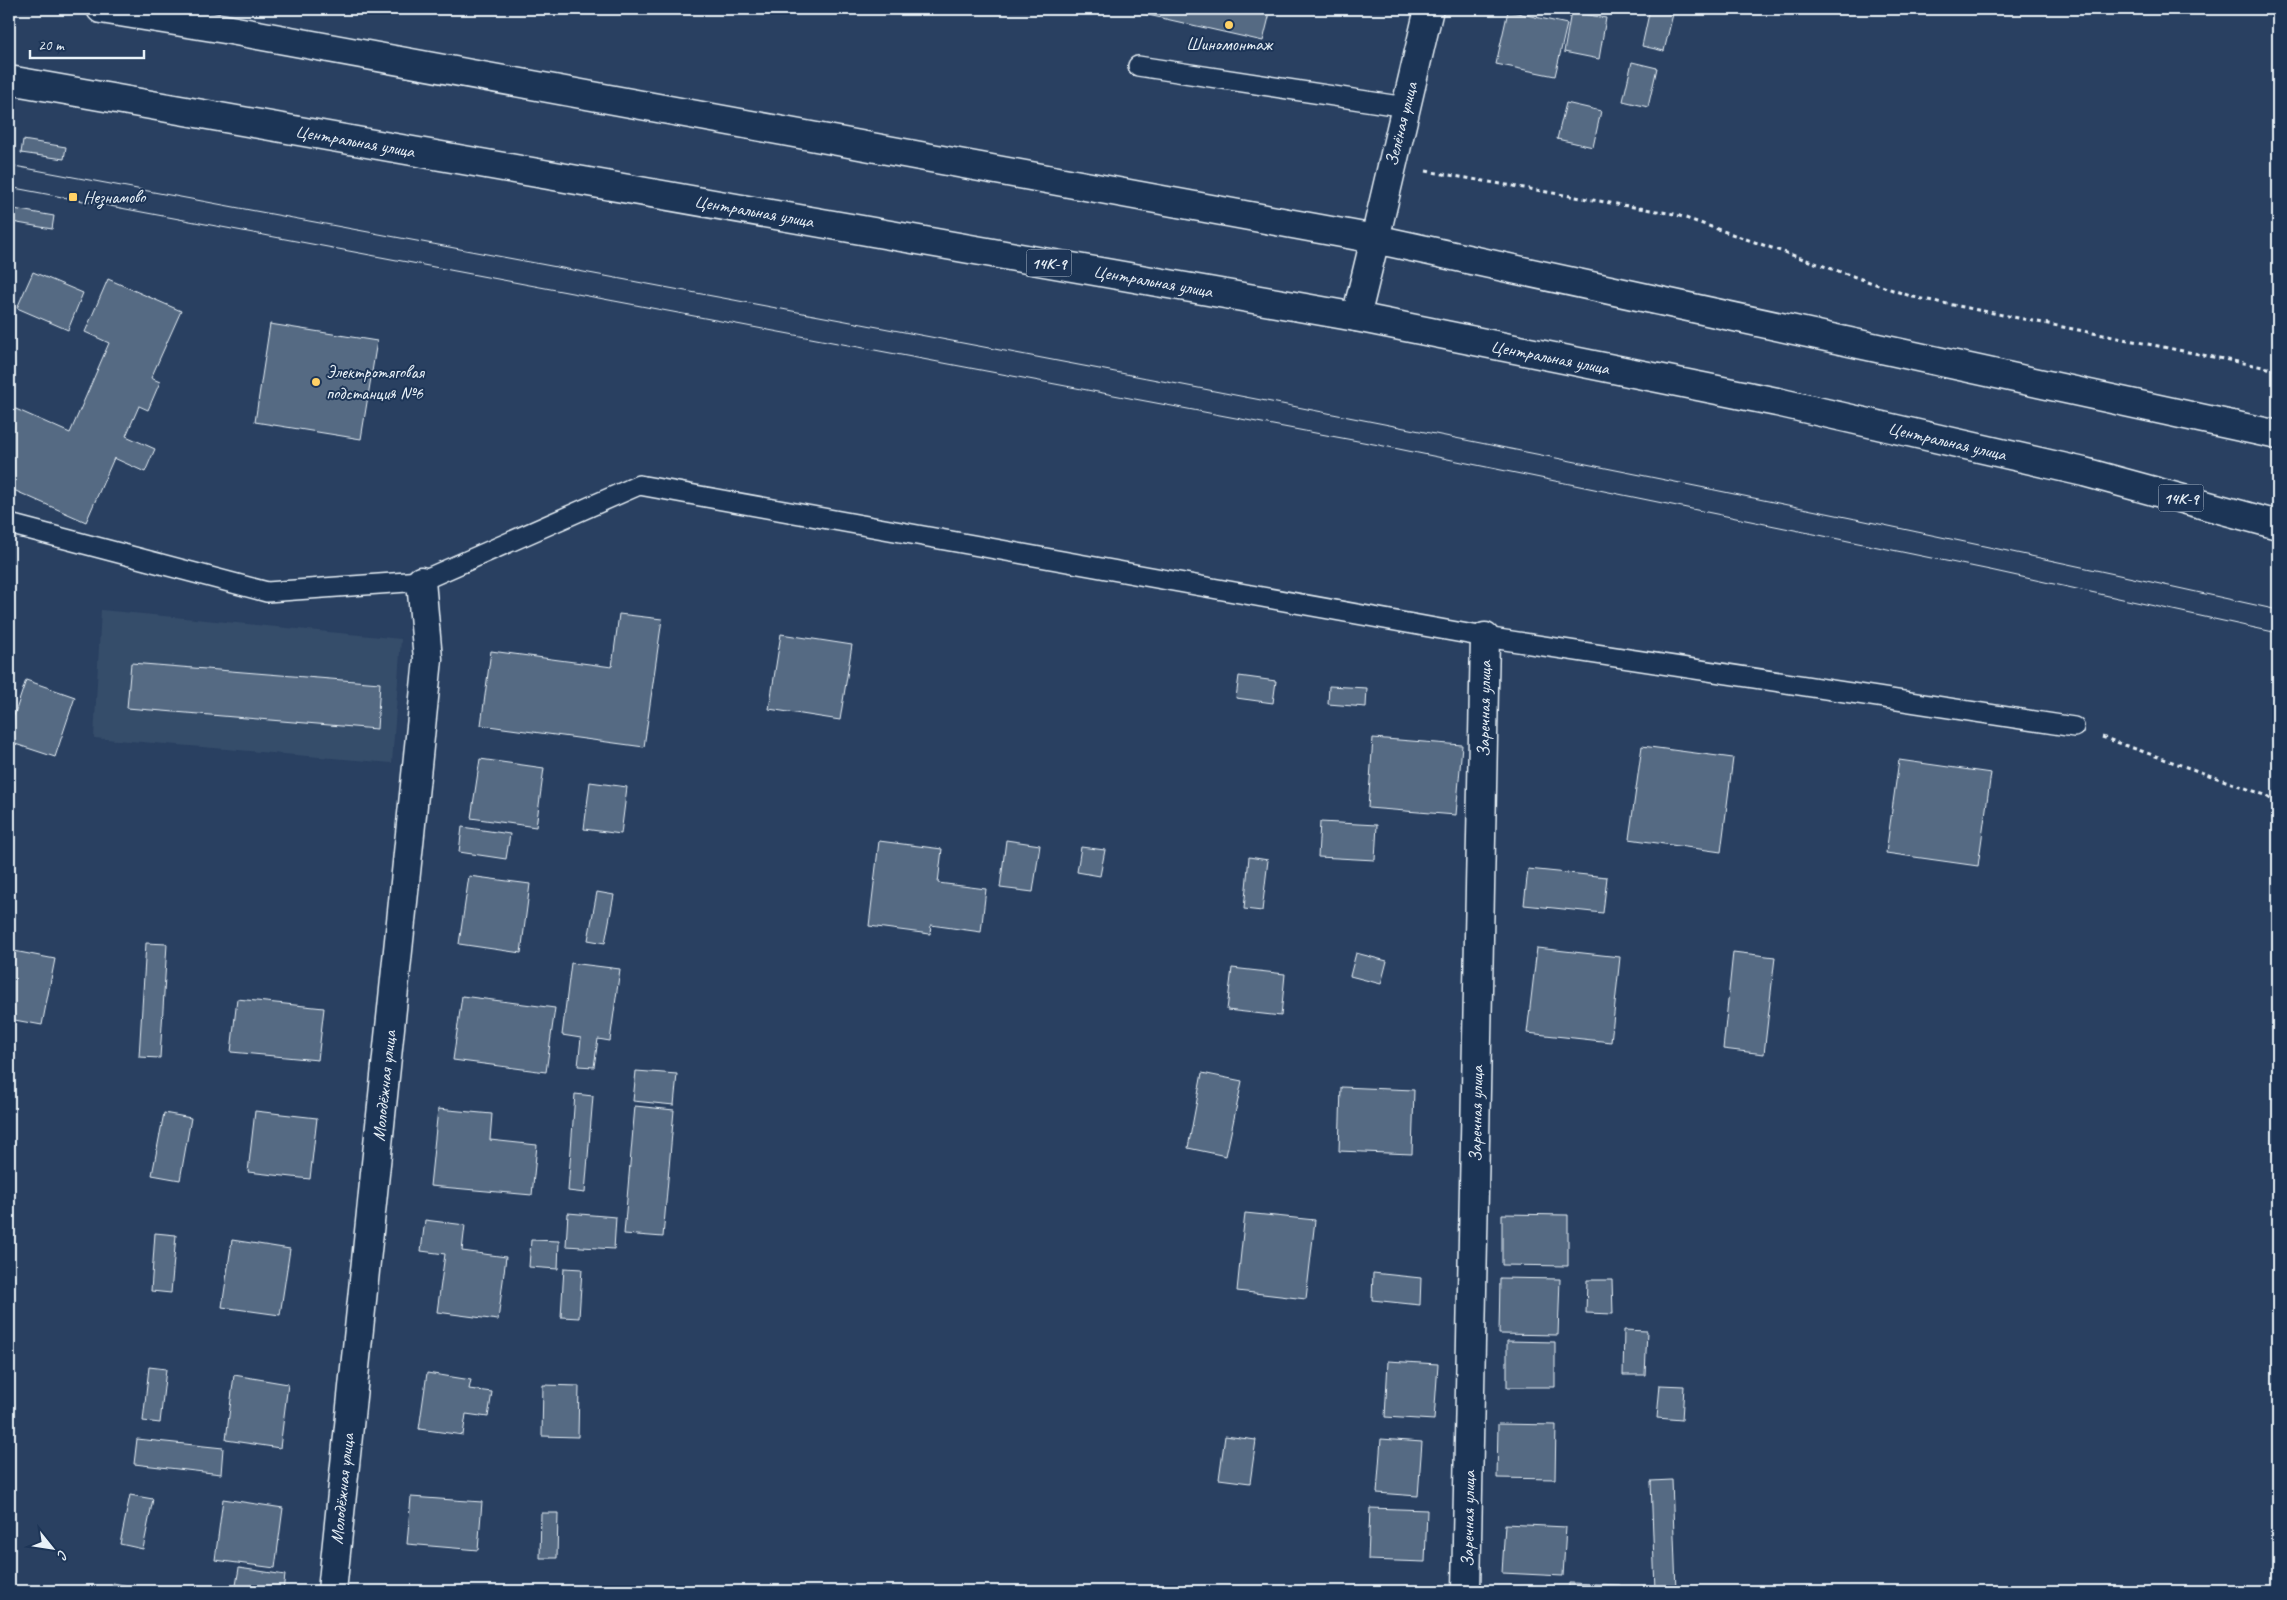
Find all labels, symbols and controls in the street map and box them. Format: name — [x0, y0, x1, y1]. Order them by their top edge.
marker: Шиномонтаж — [1223, 19, 1235, 31]
scale bar — [30, 28, 144, 60]
place label: Шиномонтаж — [1186, 33, 1274, 55]
text: 20 m — [38, 36, 65, 55]
street label: Зелёная улица — [1380, 78, 1422, 168]
street label: Центральная улица — [294, 120, 417, 162]
place label: Незнамово — [83, 186, 147, 209]
street label: Центральная улица — [693, 190, 816, 232]
marker: Незнамово — [67, 191, 79, 203]
road number: 14К-9 — [1026, 250, 1072, 276]
street label: Центральная улица — [1092, 260, 1215, 302]
street label: Центральная улица — [1489, 335, 1612, 380]
place label: Электротяговая подстанция №6 — [326, 361, 426, 404]
marker: Электротяговая подстанция №6 — [310, 376, 322, 388]
street label: Центральная улица — [1886, 417, 2009, 466]
road number: 14К-9 — [2158, 484, 2204, 512]
street label: Заречная улица — [1472, 660, 1496, 757]
street label: Молодёжная улица — [367, 1028, 401, 1142]
street label: Заречная улица — [1464, 1065, 1488, 1162]
street label: Молодёжная улица — [325, 1431, 359, 1545]
street label: Заречная улица — [1456, 1470, 1480, 1567]
north arrow — [28, 1522, 78, 1572]
text: С — [53, 1547, 72, 1563]

